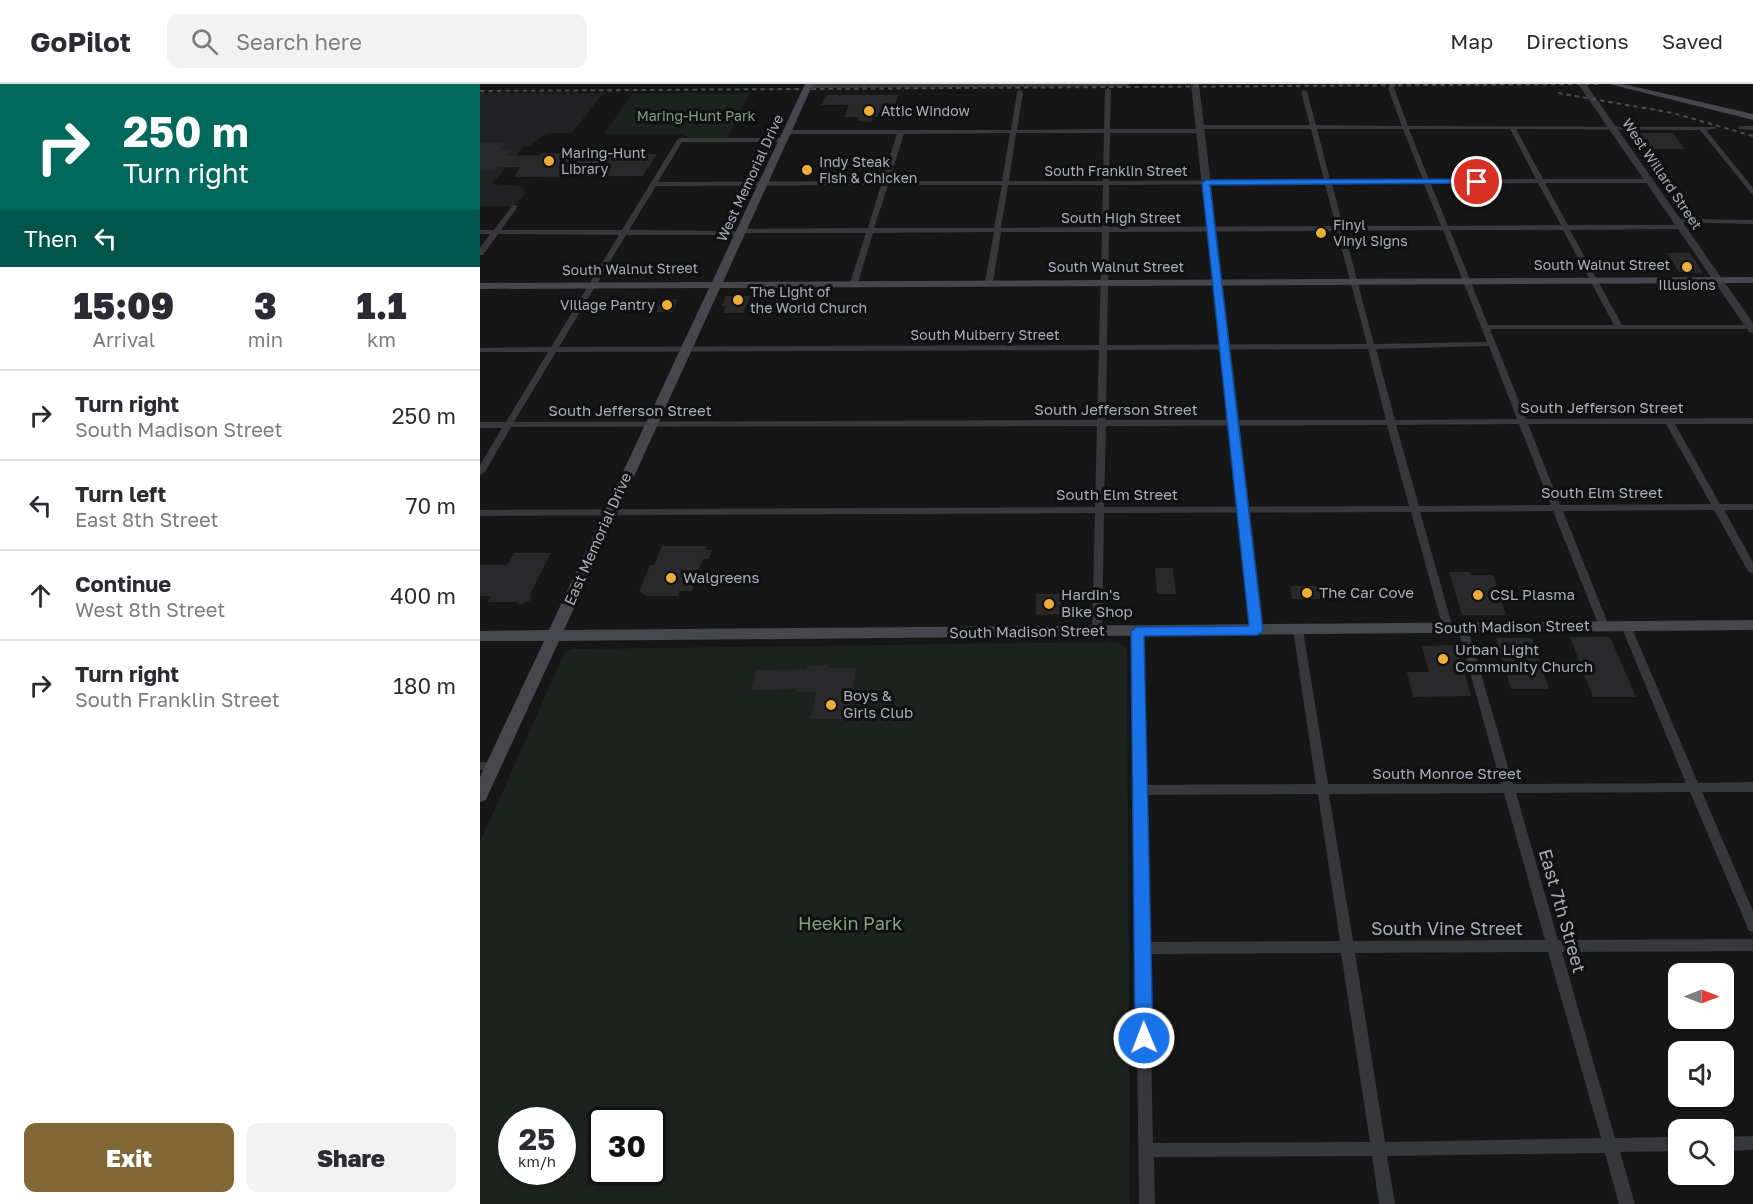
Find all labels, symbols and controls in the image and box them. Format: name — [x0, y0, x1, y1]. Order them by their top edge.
search box — [167, 14, 587, 68]
text: GoPilot — [30, 25, 131, 58]
icon: search — [188, 25, 221, 58]
text: Search here — [236, 28, 362, 55]
text: Map — [1450, 28, 1493, 54]
text: Directions — [1526, 28, 1629, 54]
text: Saved — [1662, 28, 1723, 54]
place label: Attic Window — [881, 102, 970, 119]
marker: Attic Window — [862, 104, 876, 118]
text: 250 m — [123, 106, 249, 156]
park label: Maring-Hunt Park — [637, 107, 755, 124]
icon: right — [24, 108, 102, 186]
street label: West Memorial Drive — [713, 112, 786, 244]
street label: West Willard Street — [1619, 115, 1706, 233]
place label: Maring-Hunt Library — [561, 144, 646, 177]
place label: Indy Steak Fish & Chicken — [819, 153, 917, 186]
marker: Maring-Hunt Library — [542, 154, 556, 168]
pin — [1451, 156, 1502, 207]
text: Turn right — [123, 157, 249, 189]
street label: South Franklin Street — [1044, 162, 1188, 179]
marker: Indy Steak Fish & Chicken — [800, 163, 814, 177]
icon: arrive — [1460, 165, 1493, 198]
street label: South High Street — [1061, 209, 1181, 226]
place label: Finyl Vinyl Signs — [1333, 216, 1408, 249]
icon: left — [89, 222, 122, 255]
text: Then — [24, 225, 77, 252]
marker: Finyl Vinyl Signs — [1314, 226, 1328, 240]
street label: South Walnut Street — [1534, 256, 1670, 273]
street label: South Walnut Street — [1048, 258, 1184, 275]
street label: South Walnut Street — [562, 259, 698, 278]
marker: Illusions — [1680, 260, 1694, 274]
place label: Illusions — [1658, 276, 1716, 293]
place label: The Light of the World Church — [750, 283, 867, 316]
text: 15:09 — [73, 284, 174, 327]
text: 3 — [254, 284, 277, 327]
text: 1.1 — [357, 284, 406, 327]
marker: The Light of the World Church — [731, 293, 745, 307]
place label: Village Pantry — [560, 296, 655, 313]
marker: Village Pantry — [660, 298, 674, 312]
street label: South Mulberry Street — [910, 326, 1060, 343]
text: Arrival — [93, 327, 155, 351]
text: min — [248, 327, 283, 351]
text: km — [367, 327, 396, 351]
text: Turn right — [75, 390, 179, 417]
street label: South Jefferson Street — [1520, 398, 1684, 416]
icon: right — [24, 399, 57, 432]
street label: South Jefferson Street — [1034, 400, 1198, 418]
street label: South Jefferson Street — [548, 401, 712, 419]
text: 250 m — [392, 402, 456, 429]
text: South Madison Street — [75, 417, 282, 441]
street label: East Memorial Drive — [560, 469, 635, 608]
text: Turn left — [75, 480, 166, 507]
street label: South Elm Street — [1541, 483, 1663, 501]
street label: South Elm Street — [1056, 485, 1178, 503]
icon: left — [24, 489, 57, 522]
text: 70 m — [406, 492, 456, 519]
text: East 8th Street — [75, 507, 219, 531]
place label: Walgreens — [683, 568, 759, 586]
text: Continue — [75, 570, 171, 597]
marker: Walgreens — [664, 571, 678, 585]
icon: ahead — [24, 579, 57, 612]
text: 400 m — [390, 582, 456, 609]
place label: The Car Cove — [1319, 583, 1414, 601]
place label: Hardin's Bike Shop — [1061, 585, 1133, 620]
place label: CSL Plasma — [1490, 585, 1575, 603]
marker: The Car Cove — [1300, 586, 1314, 600]
marker: CSL Plasma — [1471, 588, 1485, 602]
text: West 8th Street — [75, 597, 225, 621]
marker: Hardin's Bike Shop — [1042, 597, 1056, 611]
street label: South Madison Street — [1434, 616, 1590, 636]
street label: South Madison Street — [949, 621, 1105, 641]
place label: Urban Light Community Church — [1455, 640, 1593, 675]
marker: Urban Light Community Church — [1436, 652, 1450, 666]
text: Turn right — [75, 660, 179, 687]
icon: right — [24, 669, 57, 702]
text: 180 m — [393, 672, 456, 699]
place label: Boys & Girls Club — [843, 686, 913, 721]
text: South Franklin Street — [75, 687, 280, 711]
marker: Boys & Girls Club — [824, 698, 838, 712]
street label: South Monroe Street — [1372, 764, 1522, 782]
street label: East 7th Street — [1535, 846, 1591, 975]
park label: Heekin Park — [798, 912, 902, 934]
street label: South Vine Street — [1371, 917, 1523, 939]
north arrow — [1668, 963, 1734, 1029]
map controls — [1668, 963, 1734, 1185]
position arrow — [1112, 1006, 1176, 1070]
button: sound — [1668, 1041, 1734, 1107]
speed limit sign: 30 — [588, 1107, 666, 1185]
button: search — [1668, 1119, 1734, 1185]
text: 25 — [519, 1121, 555, 1157]
button: Exit — [24, 1123, 234, 1192]
button: Share — [246, 1123, 456, 1192]
text: km/h — [518, 1152, 556, 1170]

